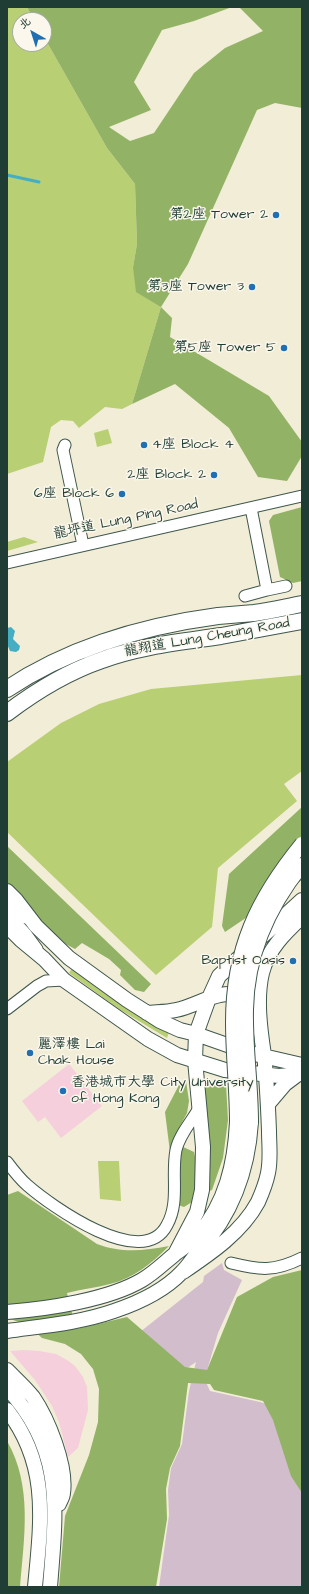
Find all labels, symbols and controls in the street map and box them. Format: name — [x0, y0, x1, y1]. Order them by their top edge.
north arrow — [12, 12, 52, 52]
text: 北 — [16, 14, 34, 32]
place label: 第2座 Tower 2 — [170, 207, 268, 223]
marker: 第2座 Tower 2 — [271, 210, 281, 220]
place label: 第3座 Tower 3 — [147, 279, 244, 295]
marker: 第3座 Tower 3 — [247, 282, 257, 292]
place label: 第5座 Tower 5 — [174, 340, 276, 356]
marker: 第5座 Tower 5 — [279, 343, 289, 353]
place label: 4座 Block 4 — [152, 437, 234, 453]
marker: 4座 Block 4 — [139, 440, 149, 450]
place label: 2座 Block 2 — [127, 467, 206, 483]
marker: 2座 Block 2 — [209, 470, 219, 480]
place label: 6座 Block 6 — [34, 486, 114, 502]
marker: 6座 Block 6 — [117, 489, 127, 499]
street label: 龍坪道 Lung Ping Road — [52, 496, 200, 544]
street label: 龍翔道 Lung Cheung Road — [123, 615, 291, 661]
place label: Baptist Oasis — [201, 953, 285, 969]
marker: Baptist Oasis — [288, 956, 298, 966]
place label: 麗澤樓 Lai Chak House — [38, 1037, 114, 1070]
marker: 麗澤樓 Lai Chak House — [25, 1048, 35, 1058]
place label: 香港城市大學 City University of Hong Kong — [71, 1075, 254, 1108]
marker: 香港城市大學 City University of Hong Kong — [58, 1086, 68, 1096]

